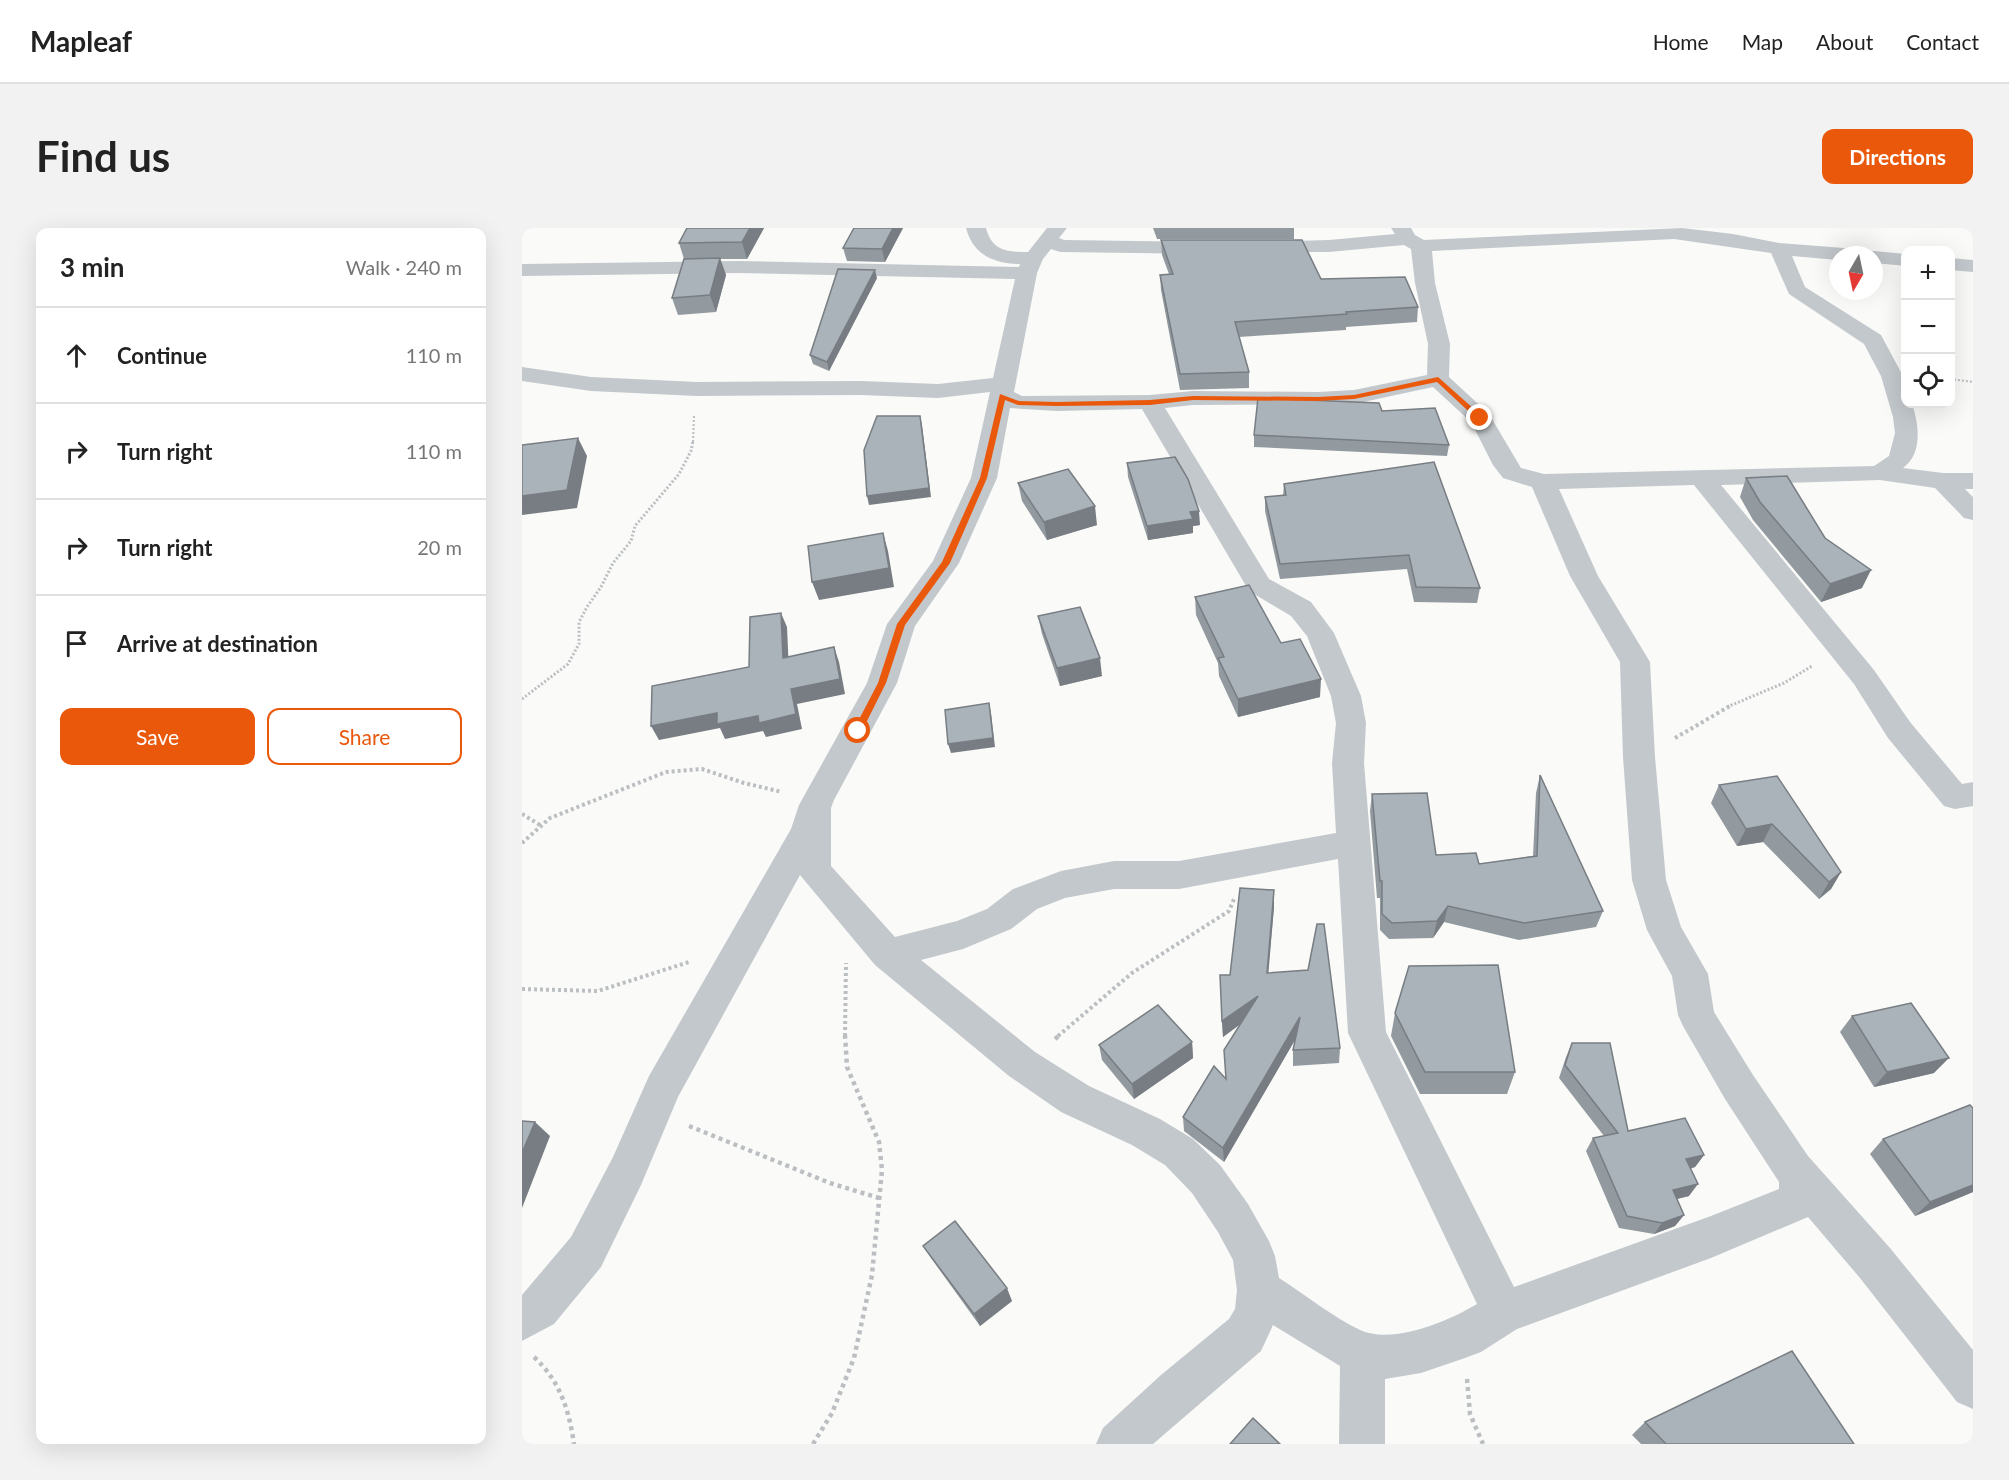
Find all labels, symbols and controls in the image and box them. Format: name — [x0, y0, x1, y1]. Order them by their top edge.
text: Mapleaf — [30, 24, 132, 58]
text: Home — [1653, 29, 1709, 54]
text: Map — [1742, 29, 1783, 54]
text: About — [1816, 29, 1873, 54]
text: Contact — [1906, 29, 1979, 54]
button: Directions — [1822, 129, 1973, 184]
text: Find us — [36, 131, 170, 181]
north arrow — [1829, 246, 1883, 300]
map controls — [1901, 246, 1955, 408]
button: + — [1901, 246, 1955, 300]
text: 3 min — [60, 251, 124, 283]
text: Walk · 240 m — [346, 255, 462, 279]
button: − — [1901, 300, 1955, 354]
icon: ahead — [60, 339, 93, 372]
text: Continue — [117, 342, 207, 369]
text: 110 m — [406, 343, 462, 367]
button: locate — [1901, 354, 1955, 408]
route end — [1466, 404, 1492, 430]
icon: right — [60, 435, 93, 468]
text: Turn right — [117, 438, 212, 465]
text: 110 m — [406, 439, 462, 463]
icon: right — [60, 531, 93, 564]
text: Turn right — [117, 534, 212, 561]
text: 20 m — [417, 535, 462, 559]
icon: arrive — [60, 627, 93, 660]
text: Arrive at destination — [117, 630, 318, 657]
button: Save — [60, 708, 255, 765]
button: Share — [267, 708, 462, 765]
route start — [844, 717, 870, 743]

